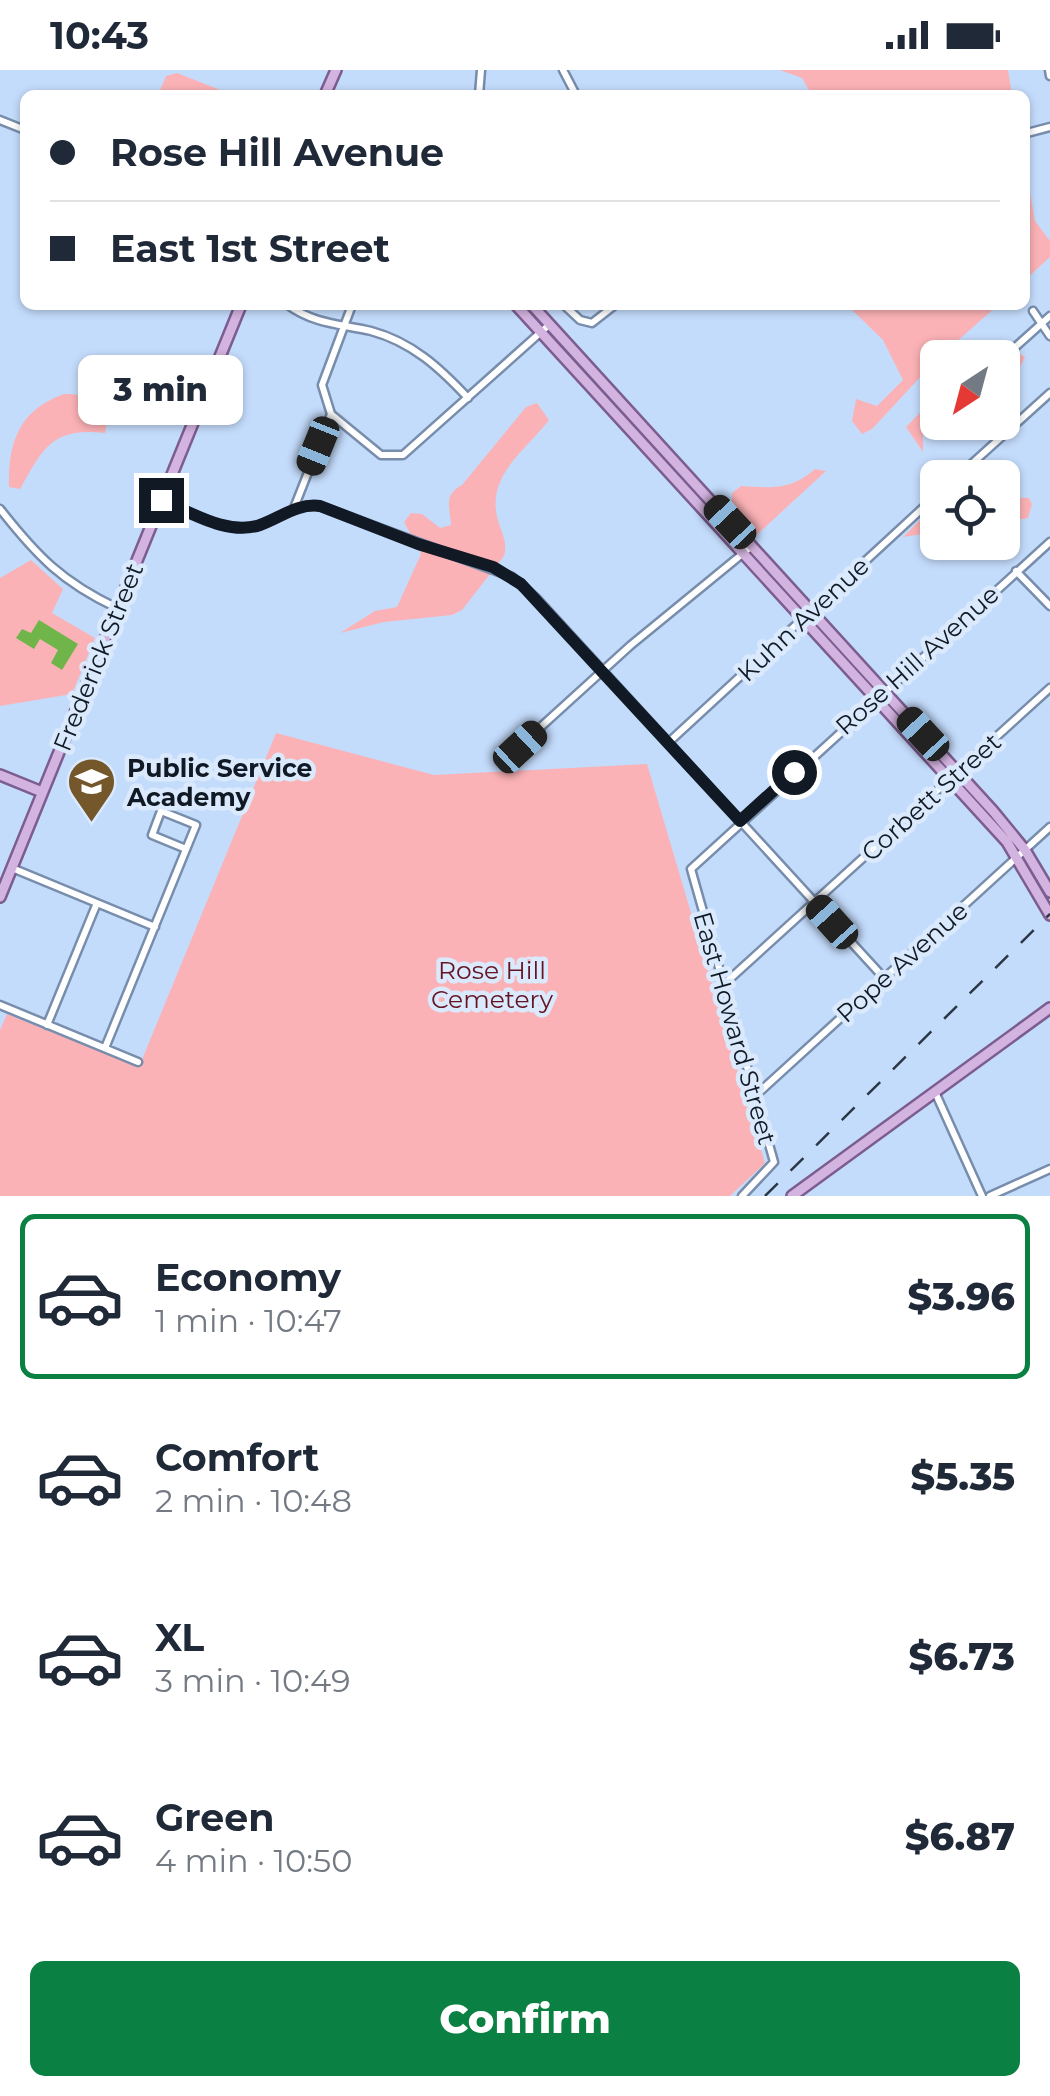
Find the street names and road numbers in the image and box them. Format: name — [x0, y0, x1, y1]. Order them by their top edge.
street label: Kuhn Avenue — [731, 550, 875, 688]
street label: Frederick Street — [47, 559, 149, 755]
street label: Rose Hill Avenue — [829, 579, 1005, 741]
street label: Corbett Street — [855, 727, 1007, 867]
street label: Pope Avenue — [830, 895, 974, 1029]
street label: East Howard Street — [687, 908, 783, 1148]

